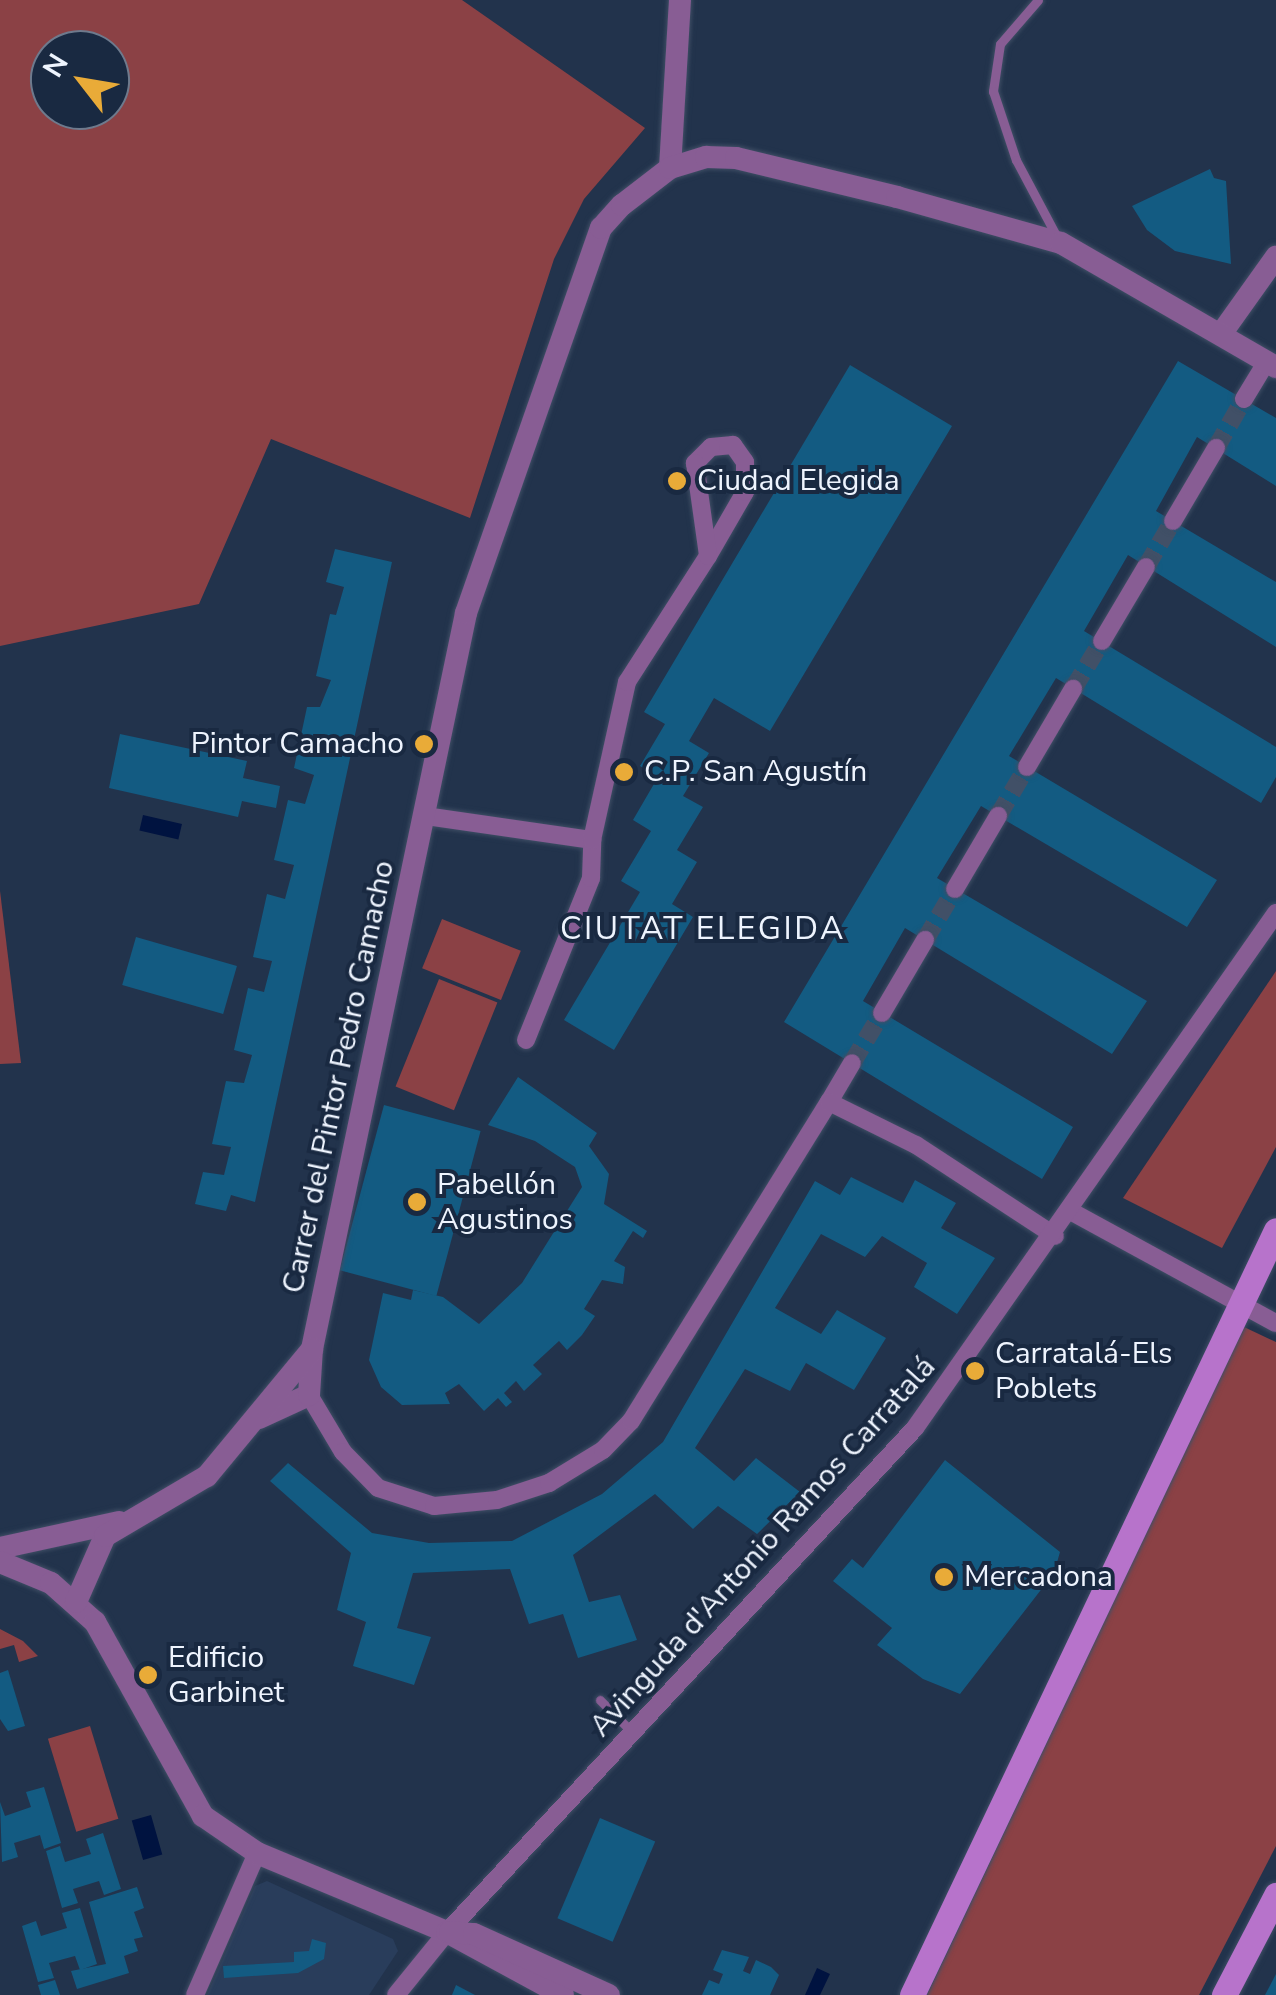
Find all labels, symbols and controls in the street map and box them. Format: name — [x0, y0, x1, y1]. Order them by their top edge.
north arrow — [30, 30, 130, 130]
text: N — [34, 47, 78, 84]
place label: Ciudad Elegida — [697, 463, 900, 499]
marker: Ciudad Elegida — [666, 470, 688, 492]
place label: Pintor Camacho — [191, 726, 404, 762]
marker: Pintor Camacho — [413, 733, 435, 755]
place label: C.P. San Agustín — [644, 754, 867, 790]
marker: C.P. San Agustín — [613, 761, 635, 783]
street label: Carrer del Pintor Pedro Camacho — [276, 857, 402, 1297]
district label: CIUTAT ELEGIDA — [560, 910, 846, 948]
place label: Pabellón Agustinos — [437, 1167, 573, 1238]
marker: Pabellón Agustinos — [406, 1191, 428, 1213]
place label: Carratalá-Els Poblets — [995, 1336, 1172, 1406]
street label: Avinguda d'Antonio Ramos Carratalá — [583, 1350, 943, 1744]
marker: Carratalá-Els Poblets — [964, 1360, 986, 1382]
place label: Mercadona — [964, 1559, 1113, 1595]
marker: Mercadona — [933, 1566, 955, 1588]
place label: Edificio Garbinet — [168, 1640, 284, 1710]
marker: Edificio Garbinet — [137, 1664, 159, 1686]

